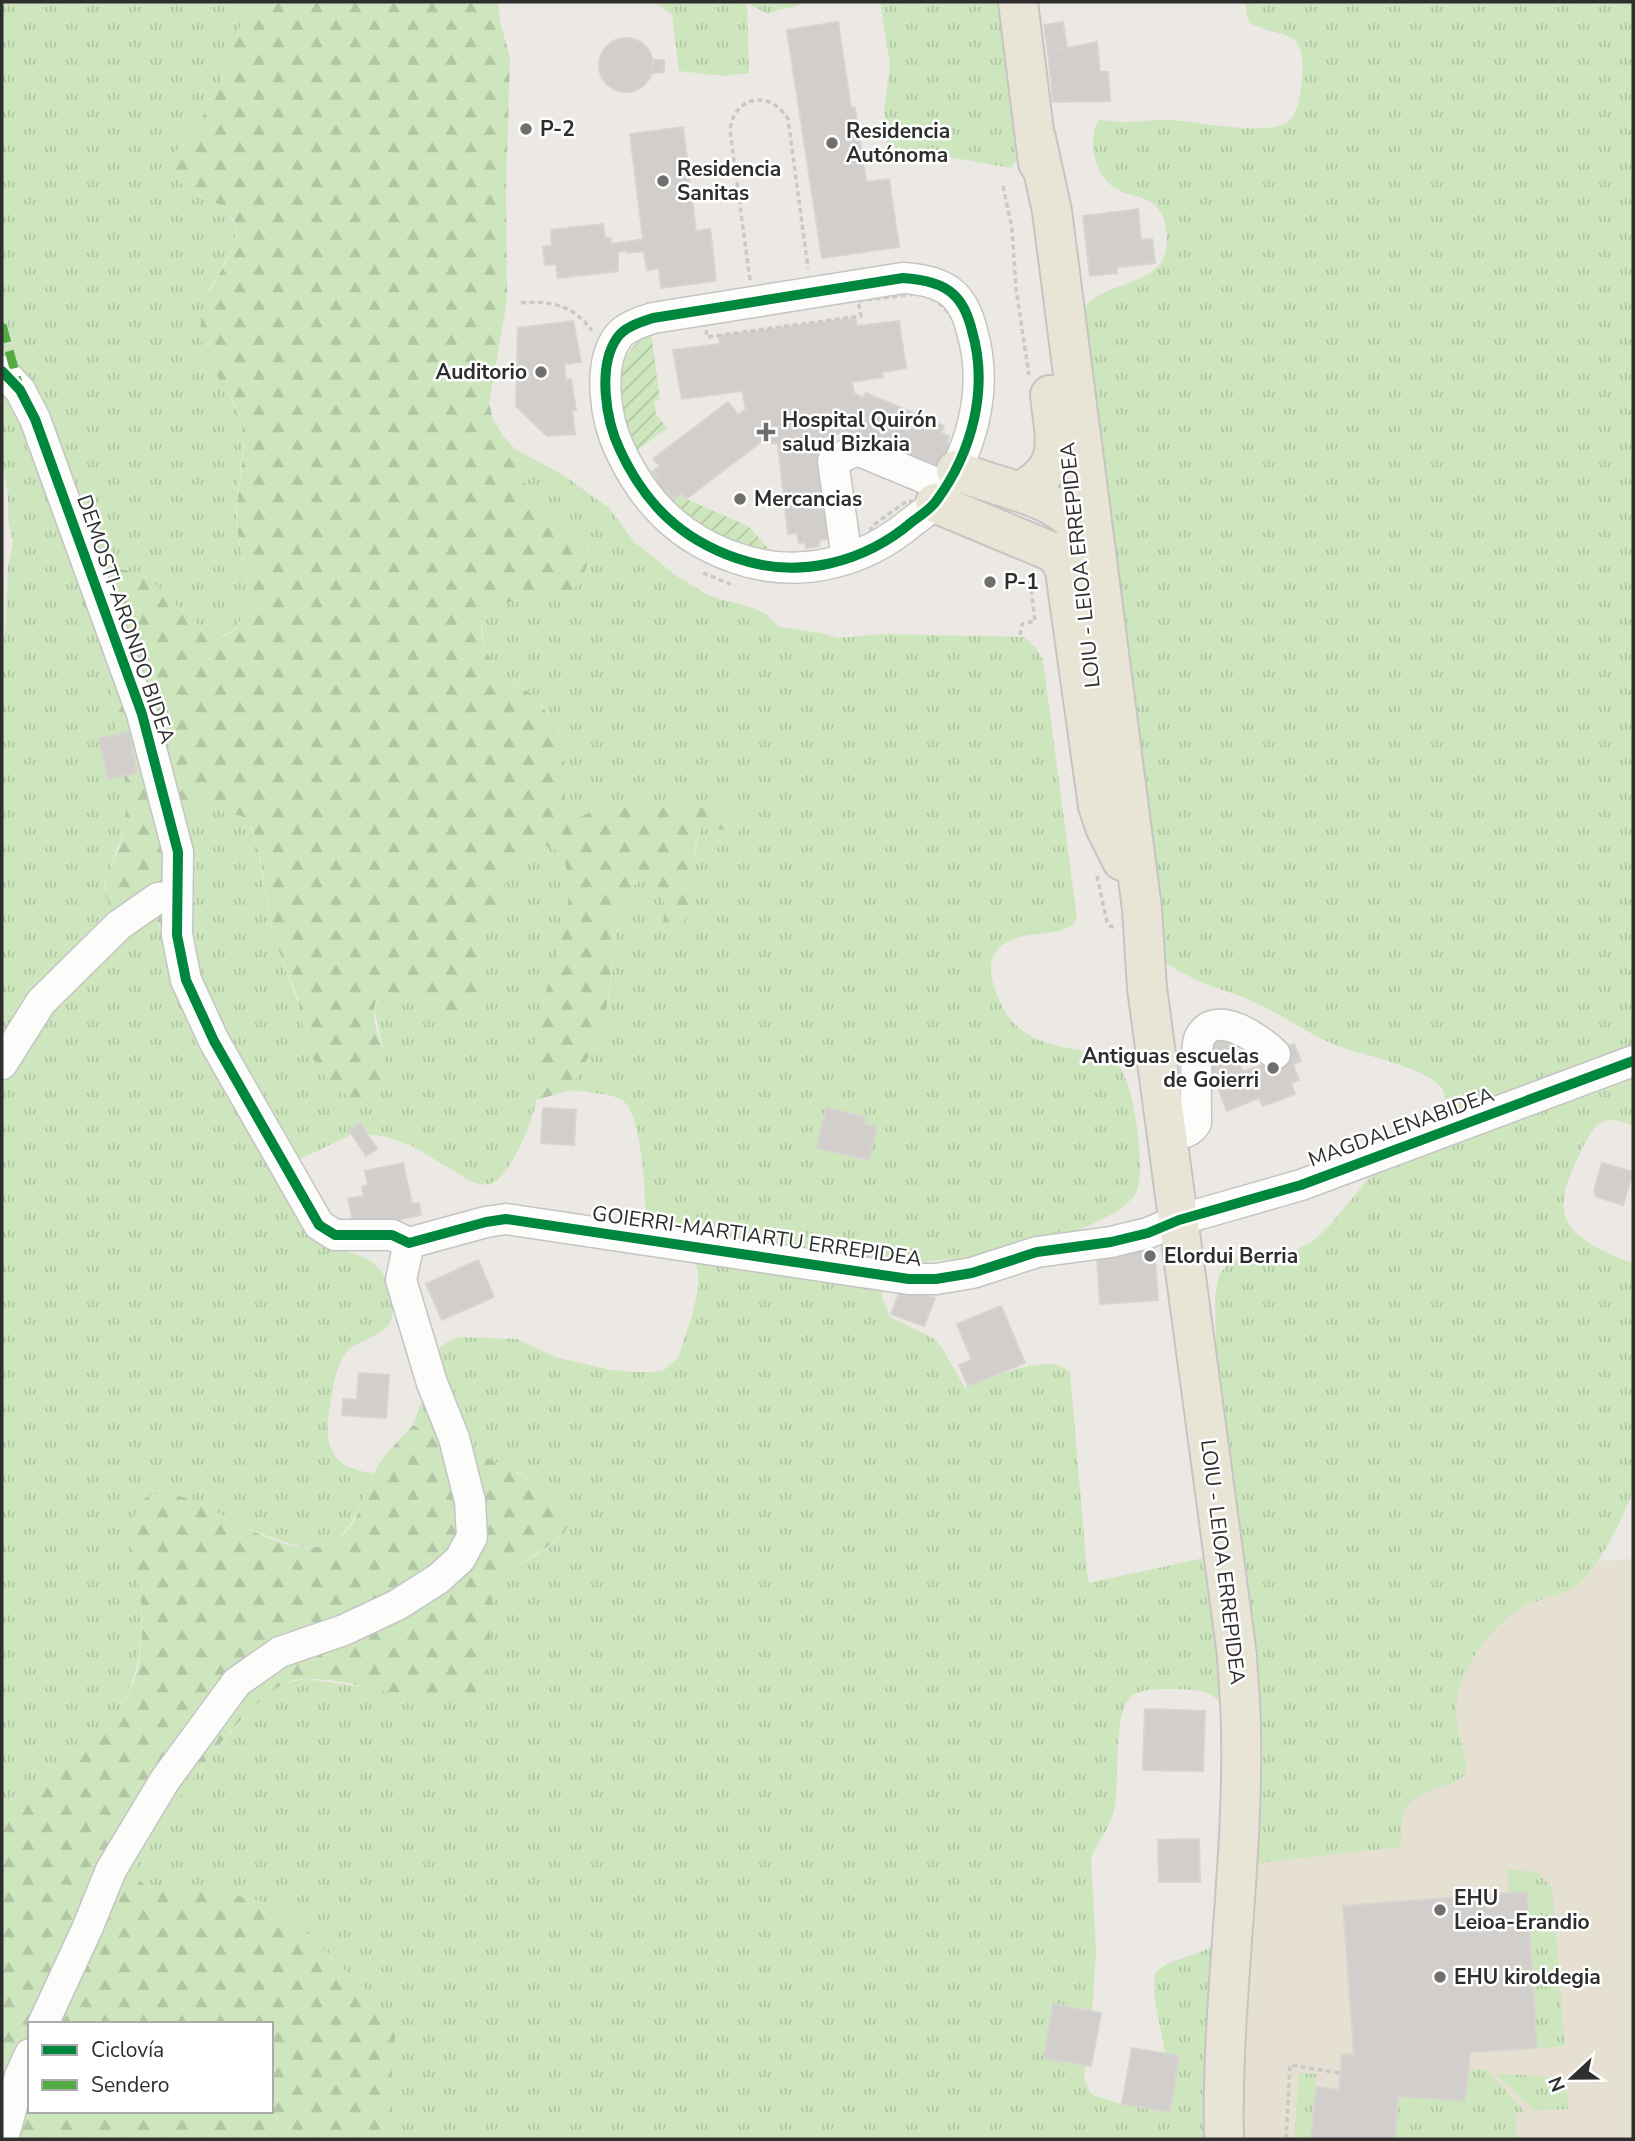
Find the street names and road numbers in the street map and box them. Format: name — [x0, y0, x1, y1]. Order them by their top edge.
street label: LOIU - LEIOA ERREPIDEA — [1053, 441, 1107, 689]
street label: DEMOSTI-ARONDO BIDEA — [70, 491, 182, 747]
street label: MAGDALENABIDEA — [1304, 1080, 1498, 1174]
street label: GOIERRI-MARTIARTU ERREPIDEA — [590, 1199, 924, 1273]
street label: LOIU - LEIOA ERREPIDEA — [1194, 1438, 1252, 1686]

